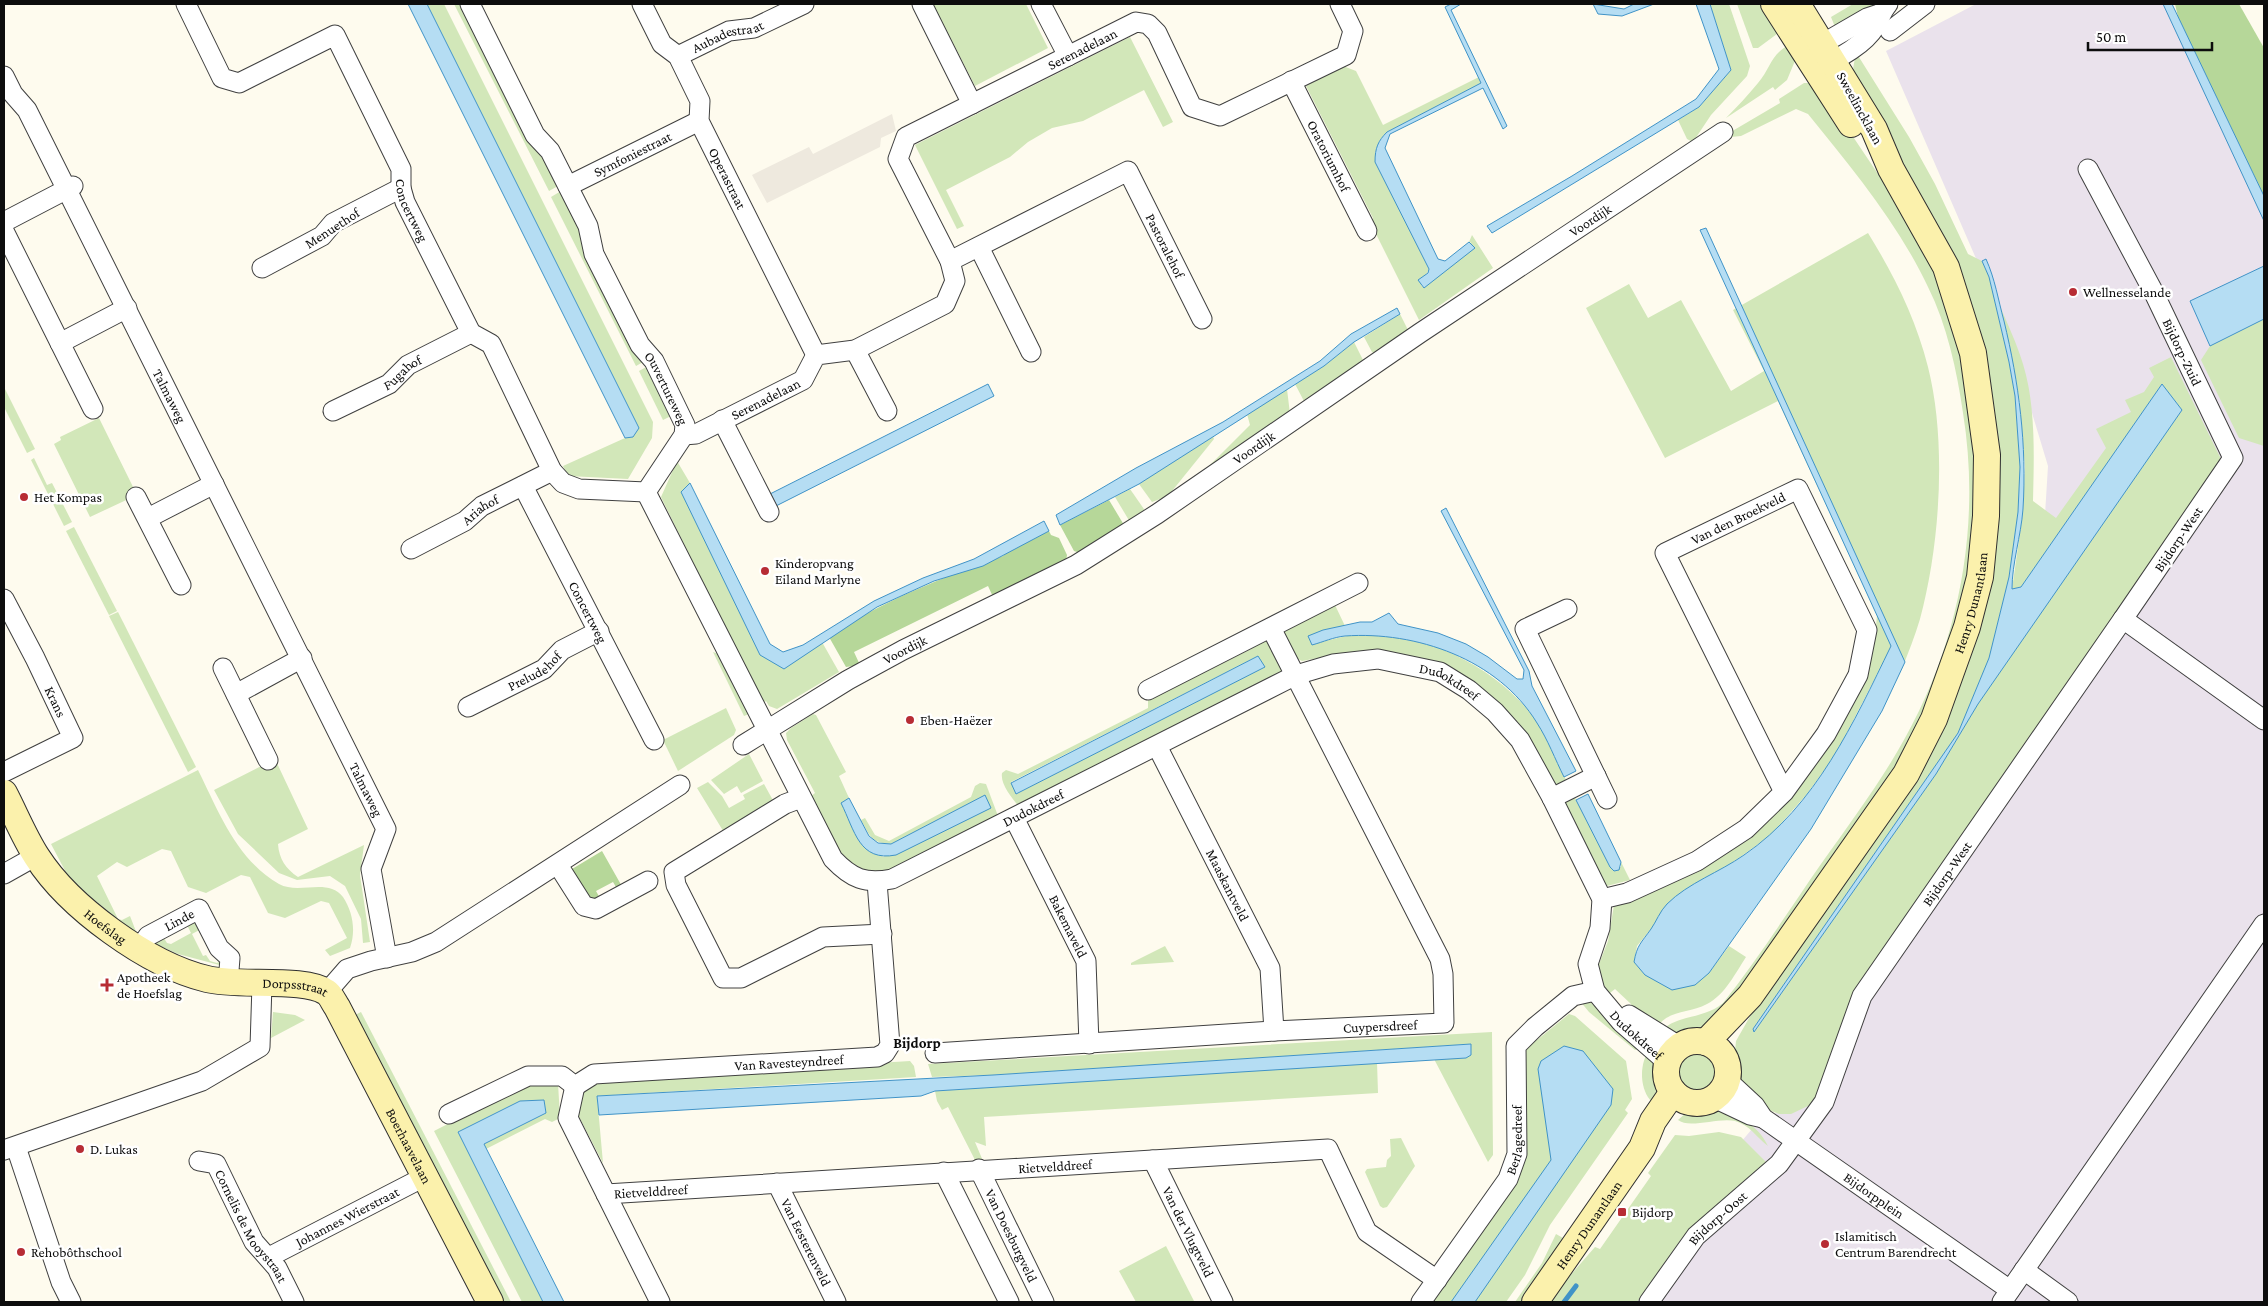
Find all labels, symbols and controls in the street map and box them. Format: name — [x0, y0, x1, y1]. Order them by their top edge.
street label: Aubadestraat — [689, 17, 766, 56]
scale bar — [2088, 20, 2212, 52]
street label: Serenadelaan — [1045, 25, 1120, 73]
text: 50 m — [2096, 29, 2126, 45]
street label: Sweelincklaan — [1834, 69, 1887, 147]
street label: Oratoriumhof — [1304, 117, 1354, 195]
street label: Symfoniestraat — [591, 128, 674, 180]
street label: Operastraat — [706, 145, 750, 212]
street label: Concertweg — [393, 179, 432, 245]
street label: Voordijk — [1566, 200, 1614, 240]
street label: Menuethof — [302, 204, 363, 252]
street label: Pastoralehof — [1142, 211, 1188, 281]
place label: Wellnesselande — [2083, 284, 2171, 300]
marker: Wellnesselande — [2067, 286, 2079, 298]
street label: Bijdorp-Zuid — [2159, 316, 2205, 389]
street label: Ouvertureweg — [641, 348, 692, 428]
street label: Fugahof — [381, 351, 425, 393]
street label: Talmaweg — [150, 366, 190, 426]
street label: Serenadelaan — [728, 375, 803, 423]
street label: Voordijk — [1230, 427, 1278, 467]
street label: Van den Broekveld — [1688, 488, 1788, 548]
place label: Het Kompas — [34, 489, 102, 505]
marker: Het Kompas — [18, 491, 30, 503]
street label: Ariahof — [458, 491, 502, 528]
street label: Bijdorp-West — [2150, 503, 2207, 575]
street label: Henry Dunantlaan — [1950, 551, 1990, 656]
place label: Kinderopvang Eiland Marlyne — [775, 555, 861, 587]
marker: Kinderopvang Eiland Marlyne — [759, 565, 771, 577]
street label: Concertweg — [566, 579, 611, 646]
street label: Voordijk — [880, 631, 930, 667]
street label: Preludehof — [505, 647, 565, 694]
street label: Dudokdreef — [1418, 660, 1483, 704]
street label: Krans — [42, 684, 70, 720]
place label: Eben-Haëzer — [920, 712, 992, 728]
marker: Eben-Haëzer — [904, 714, 916, 726]
street label: Talmaweg — [346, 760, 387, 819]
street label: Dudokdreef — [1000, 785, 1067, 830]
street label: Bijdorp-West — [1919, 838, 1975, 909]
street label: Maaskantveld — [1203, 846, 1253, 924]
street label: Bakemaveld — [1046, 892, 1091, 961]
street label: Hoefslag — [81, 905, 130, 948]
street label: Linde — [161, 905, 197, 934]
place label: Apotheek de Hoefslag — [117, 969, 182, 1001]
street label: Dorpsstraat — [262, 975, 332, 1000]
marker: Apotheek de Hoefslag — [101, 979, 113, 991]
street label: Dudokdreef — [1607, 1007, 1667, 1064]
street label: Cuypersdreef — [1343, 1016, 1419, 1036]
district label: Bijdorp — [893, 1035, 941, 1052]
street label: Van Ravesteyndreef — [734, 1051, 845, 1074]
street label: Berlagedreef — [1502, 1104, 1525, 1177]
street label: Boerhaavelaan — [383, 1105, 435, 1187]
place label: D. Lukas — [90, 1141, 138, 1157]
marker: D. Lukas — [74, 1143, 86, 1155]
street label: Rietvelddreef — [1018, 1156, 1094, 1176]
street label: Cornelis de Mooystraat — [212, 1167, 291, 1285]
street label: Bijdorpplein — [1841, 1169, 1908, 1222]
street label: Henry Dunantlaan — [1552, 1177, 1625, 1272]
street label: Rietvelddreef — [613, 1181, 689, 1201]
street label: Johannes Wierstraat — [291, 1183, 402, 1251]
street label: Van der Vlugtveld — [1159, 1184, 1218, 1280]
street label: Van Doesburgveld — [982, 1186, 1041, 1285]
street label: Bijdorp-Oost — [1684, 1187, 1750, 1248]
street label: Van Eesterenveld — [778, 1196, 835, 1289]
place label: Bijdorp — [1632, 1204, 1673, 1221]
marker: Bijdorp — [1616, 1206, 1628, 1218]
place label: Islamitisch Centrum Barendrecht — [1835, 1228, 1957, 1260]
marker: Islamitisch Centrum Barendrecht — [1819, 1238, 1831, 1250]
place label: Rehobôthschool — [31, 1244, 122, 1260]
marker: Rehobôthschool — [15, 1246, 27, 1258]

